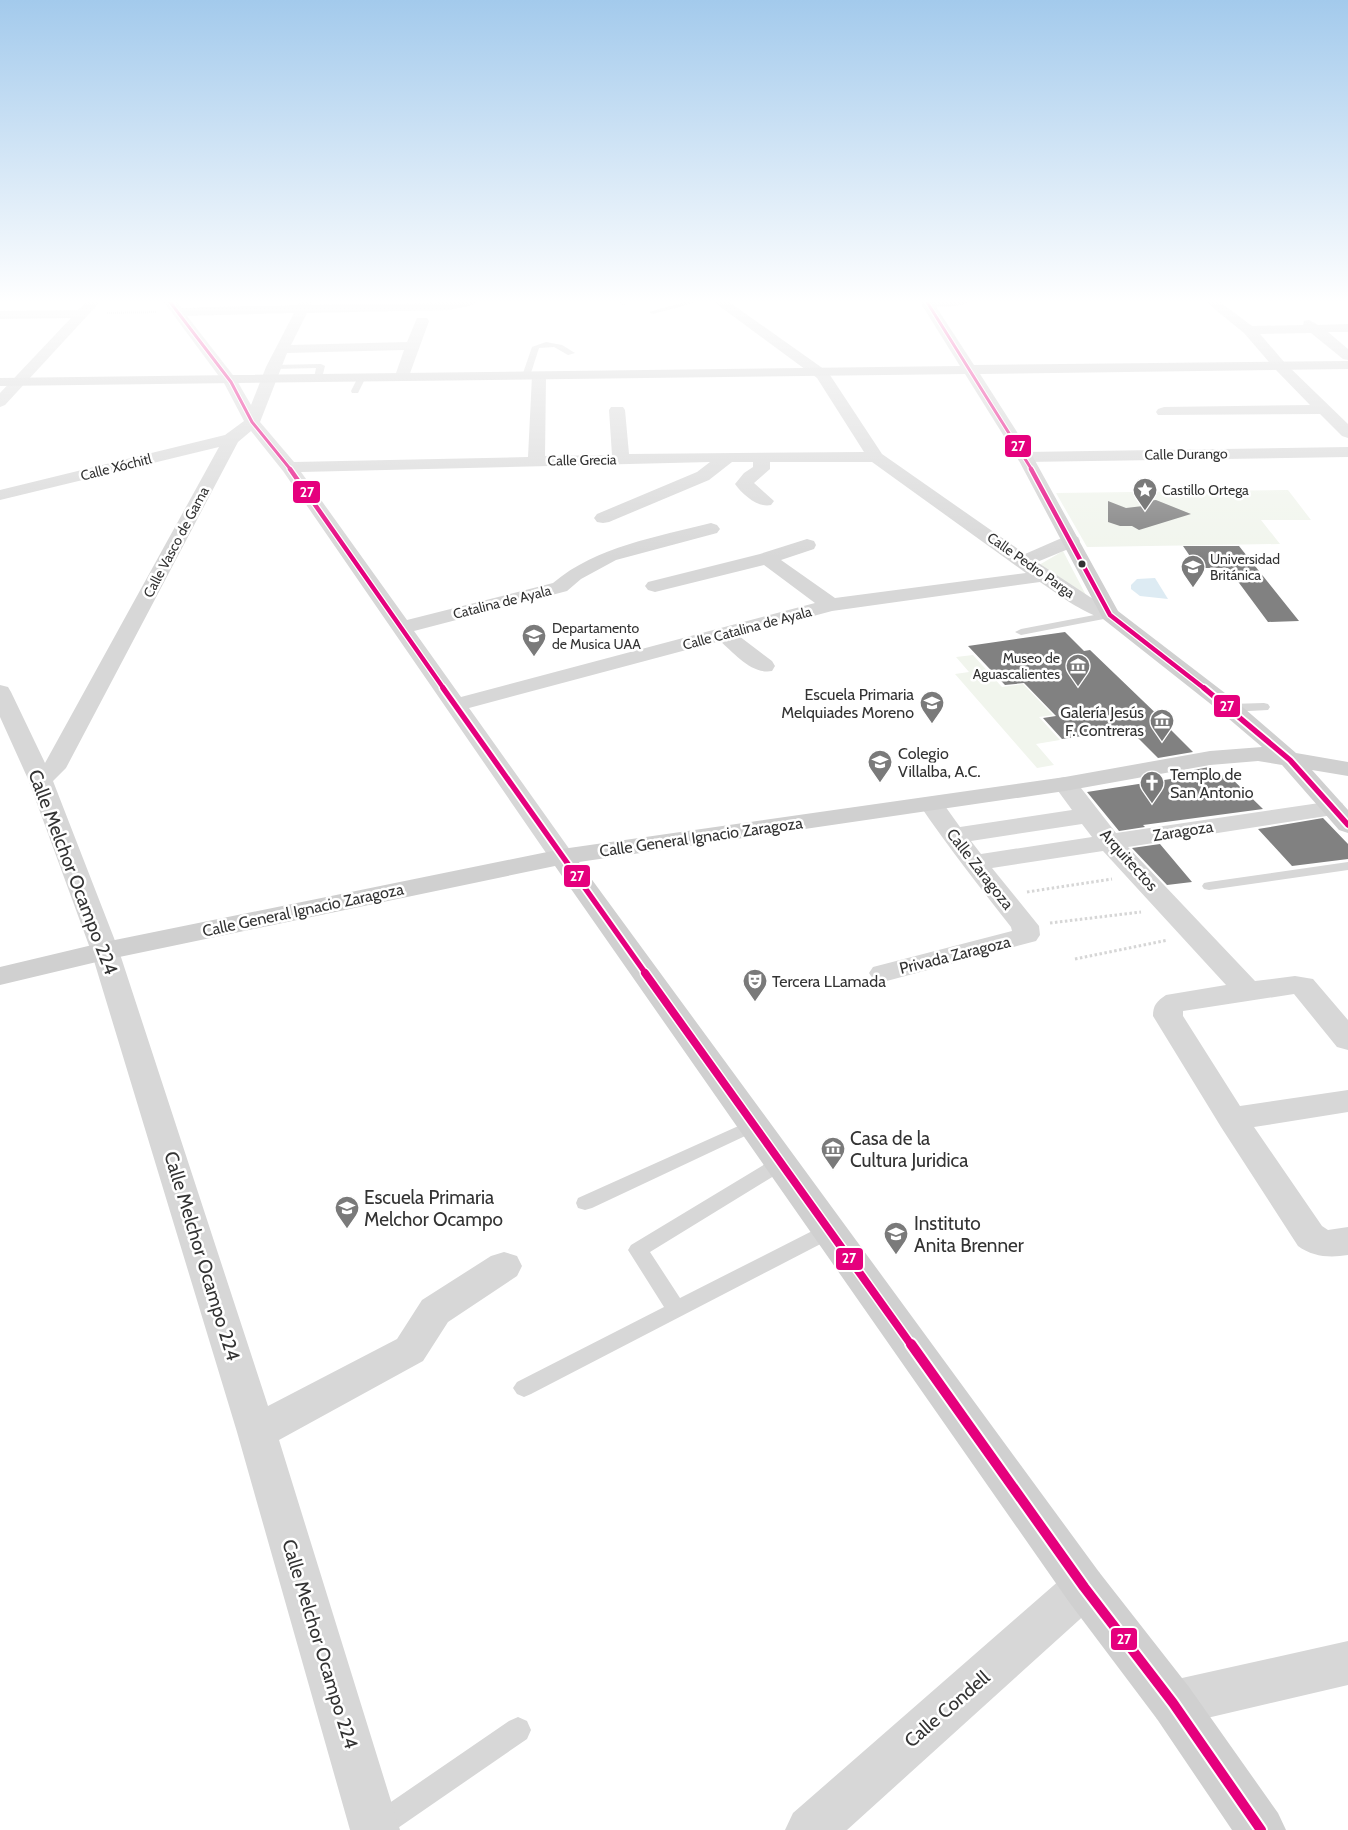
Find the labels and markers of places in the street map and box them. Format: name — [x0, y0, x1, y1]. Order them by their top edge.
place icon: Castillo Ortega — [1132, 477, 1158, 511]
place label: Castillo Ortega — [1162, 481, 1249, 499]
place label: Universidad Británica — [1210, 550, 1280, 584]
school or university icon: Universidad Británica — [1180, 554, 1206, 588]
unlabelled marker — [1077, 559, 1087, 569]
place label: Departamento de Musica UAA — [552, 619, 641, 653]
school or university icon: Departamento de Musica UAA — [521, 623, 547, 657]
place label: Museo de Aguascalientes — [973, 649, 1060, 683]
museum icon: Museo de Aguascalientes — [1065, 653, 1091, 687]
place label: Escuela Primaria Melquiades Moreno — [781, 685, 914, 722]
school or university icon: Escuela Primaria Melquiades Moreno — [919, 690, 945, 724]
place label: Galería Jesús F. Contreras — [1060, 703, 1144, 740]
museum icon: Galería Jesús F. Contreras — [1149, 708, 1175, 742]
place label: Colegio Villalba, A.C. — [898, 744, 981, 781]
school or university icon: Colegio Villalba, A.C. — [867, 749, 893, 783]
place label: Templo de San Antonio — [1170, 765, 1254, 802]
church icon: Templo de San Antonio — [1139, 770, 1165, 804]
theatre icon: Tercera LLamada — [742, 968, 768, 1002]
place label: Tercera LLamada — [772, 972, 886, 991]
place label: Casa de la Cultura Juridica — [850, 1127, 968, 1172]
museum icon: Casa de la Cultura Juridica — [820, 1136, 846, 1170]
place label: Escuela Primaria Melchor Ocampo — [364, 1186, 503, 1231]
school or university icon: Escuela Primaria Melchor Ocampo — [334, 1195, 360, 1229]
place label: Instituto Anita Brenner — [914, 1212, 1024, 1257]
school or university icon: Instituto Anita Brenner — [883, 1221, 909, 1255]

